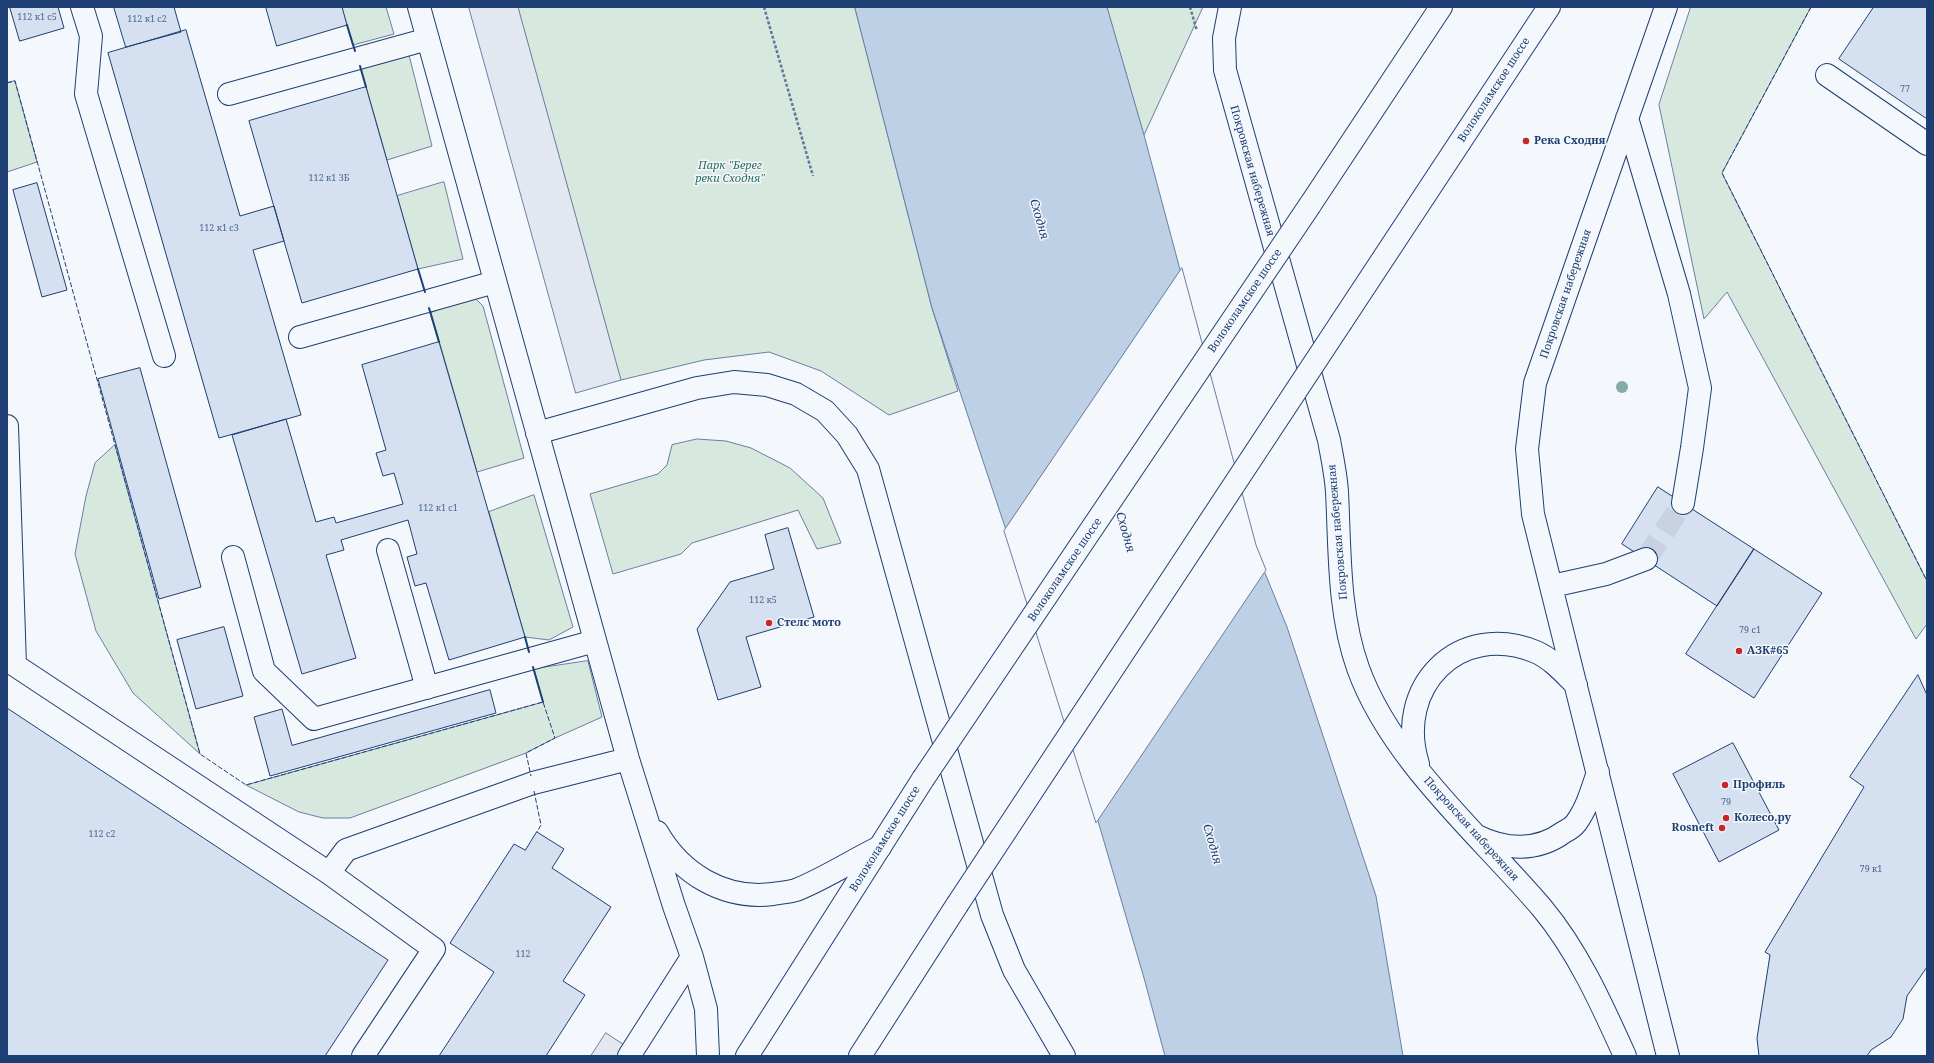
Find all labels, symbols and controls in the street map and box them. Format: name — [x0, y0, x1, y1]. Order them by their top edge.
house number: 112 к1 с5 — [17, 12, 57, 22]
house number: 112 к1 с2 — [127, 14, 167, 24]
street label: Волоколамское шоссе — [1455, 35, 1533, 145]
house number: 77 — [1900, 84, 1910, 94]
street label: Покровская набережная — [1227, 104, 1277, 238]
place label: Река Сходня — [1534, 134, 1605, 148]
marker: Река Сходня — [1521, 136, 1531, 146]
park label: Парк "Берег реки Сходня" — [695, 159, 765, 185]
house number: 112 к1 3Б — [309, 173, 349, 183]
water label: Сходня — [1026, 197, 1052, 241]
house number: 112 к1 с3 — [199, 223, 239, 233]
street label: Покровская набережная — [1538, 228, 1594, 360]
street label: Волоколамское шоссе — [1205, 247, 1285, 355]
street label: Покровская набережная — [1326, 464, 1350, 600]
house number: 112 к1 с1 — [418, 503, 458, 513]
water label: Сходня — [1112, 510, 1138, 554]
street label: Волоколамское шоссе — [1025, 516, 1105, 624]
house number: 112 к5 — [749, 595, 777, 605]
place label: Стелс мото — [777, 616, 841, 630]
marker: Стелс мото — [764, 618, 774, 628]
house number: 79 с1 — [1739, 625, 1761, 635]
place label: АЗК#65 — [1747, 644, 1789, 658]
marker: АЗК#65 — [1734, 646, 1744, 656]
street label: Покровская набережная — [1421, 774, 1521, 884]
place label: Профиль — [1733, 778, 1785, 792]
marker: Профиль — [1720, 780, 1730, 790]
street label: Волоколамское шоссе — [847, 784, 923, 894]
house number: 79 — [1721, 797, 1731, 807]
place label: Колесо.ру — [1734, 811, 1791, 825]
marker: Колесо.ру — [1721, 813, 1731, 823]
place label: Rosneft — [1672, 821, 1714, 835]
water label: Сходня — [1199, 822, 1225, 866]
marker: Rosneft — [1717, 823, 1727, 833]
house number: 112 с2 — [89, 829, 115, 839]
house number: 79 к1 — [1860, 864, 1882, 874]
house number: 112 — [515, 949, 531, 959]

